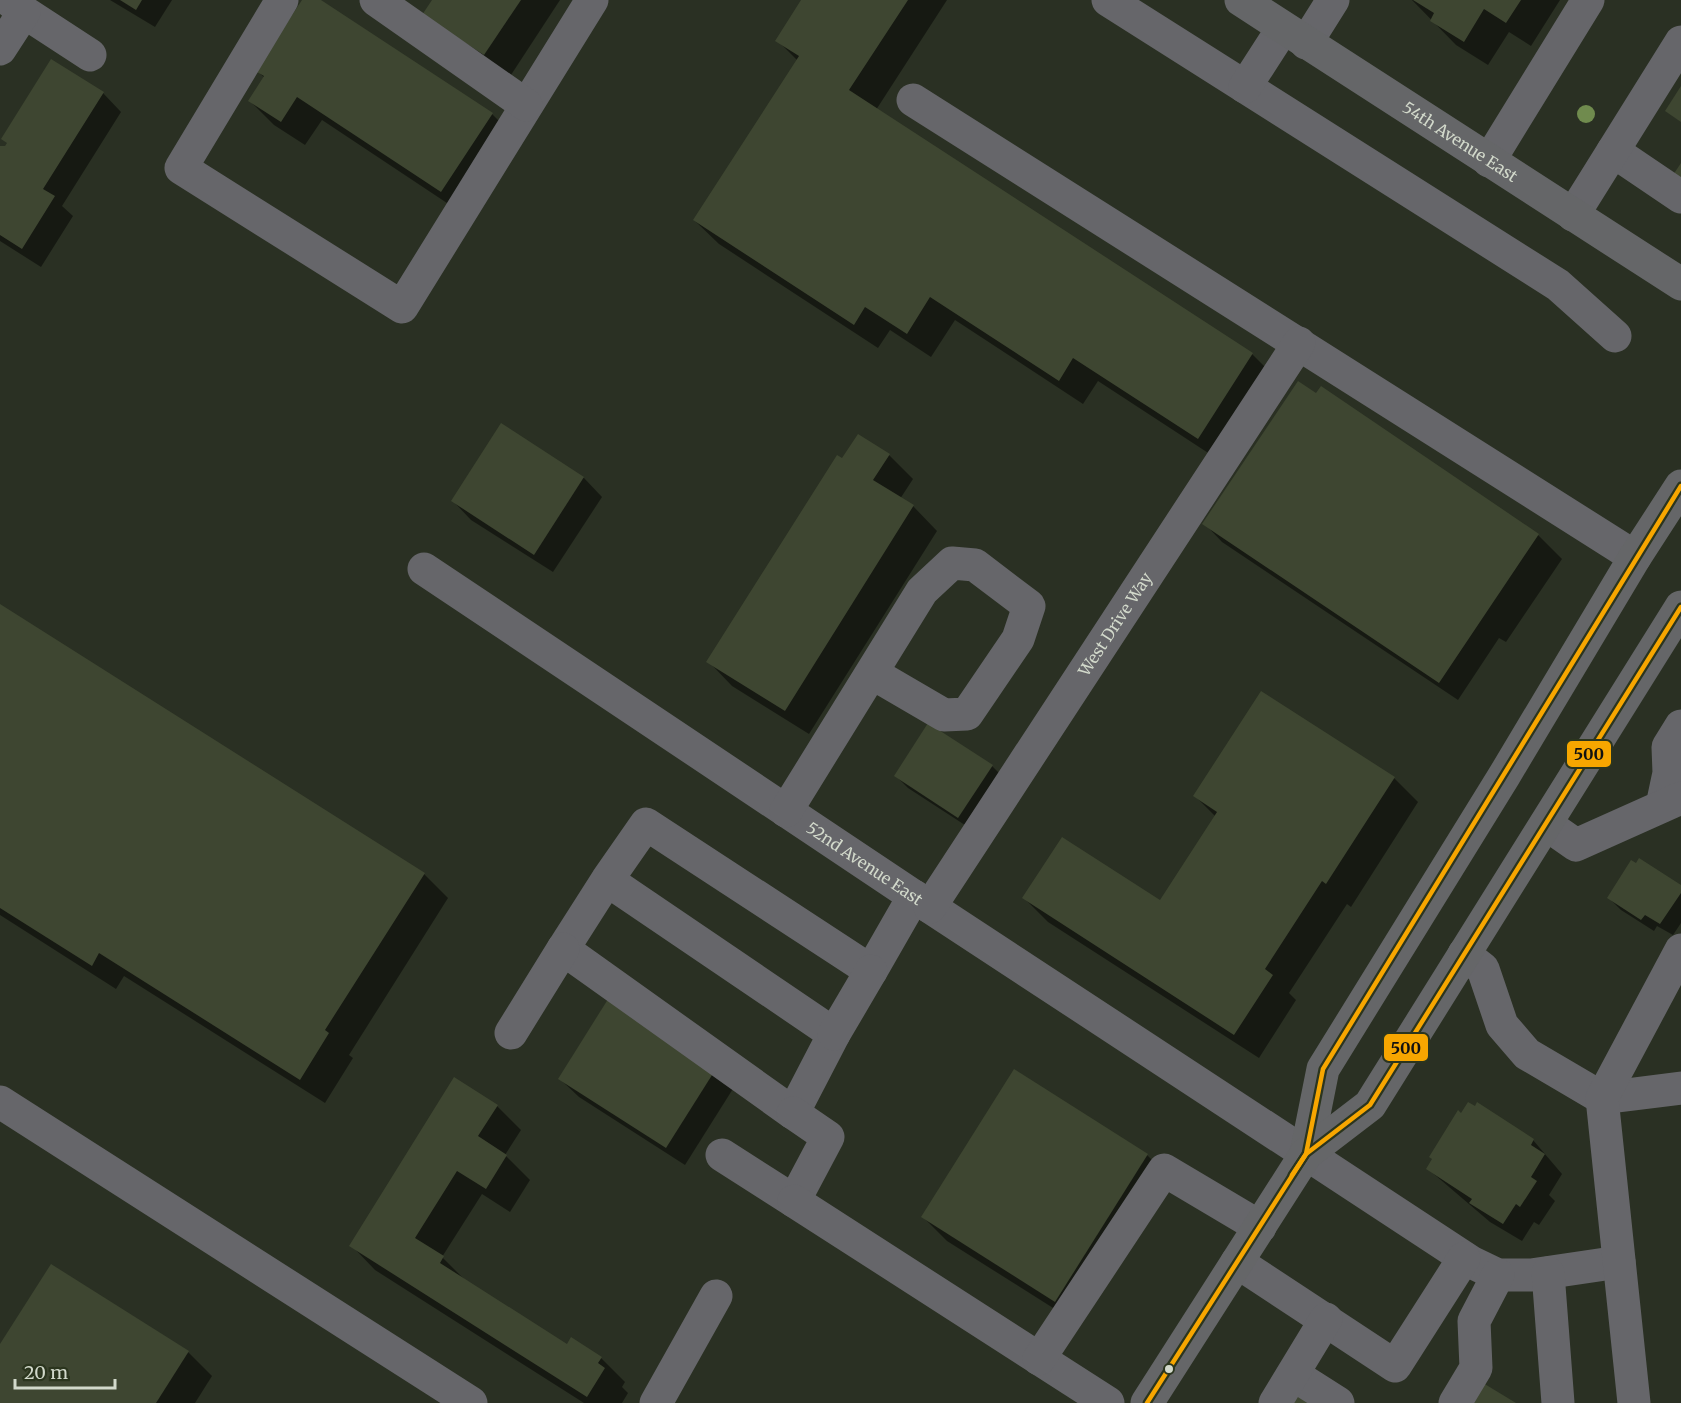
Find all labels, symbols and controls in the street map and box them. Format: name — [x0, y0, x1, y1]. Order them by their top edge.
street label: 54th Avenue East — [1399, 97, 1522, 186]
street label: West Drive Way — [1073, 568, 1157, 681]
line badge: 500 — [1566, 740, 1612, 768]
text: 500 — [1574, 744, 1604, 764]
street label: 52nd Avenue East — [803, 817, 927, 910]
line badge: 500 — [1383, 1033, 1429, 1062]
text: 500 — [1391, 1038, 1421, 1058]
scale bar — [15, 1352, 116, 1390]
text: 20 m — [24, 1361, 68, 1384]
unlabelled marker — [1163, 1363, 1175, 1375]

